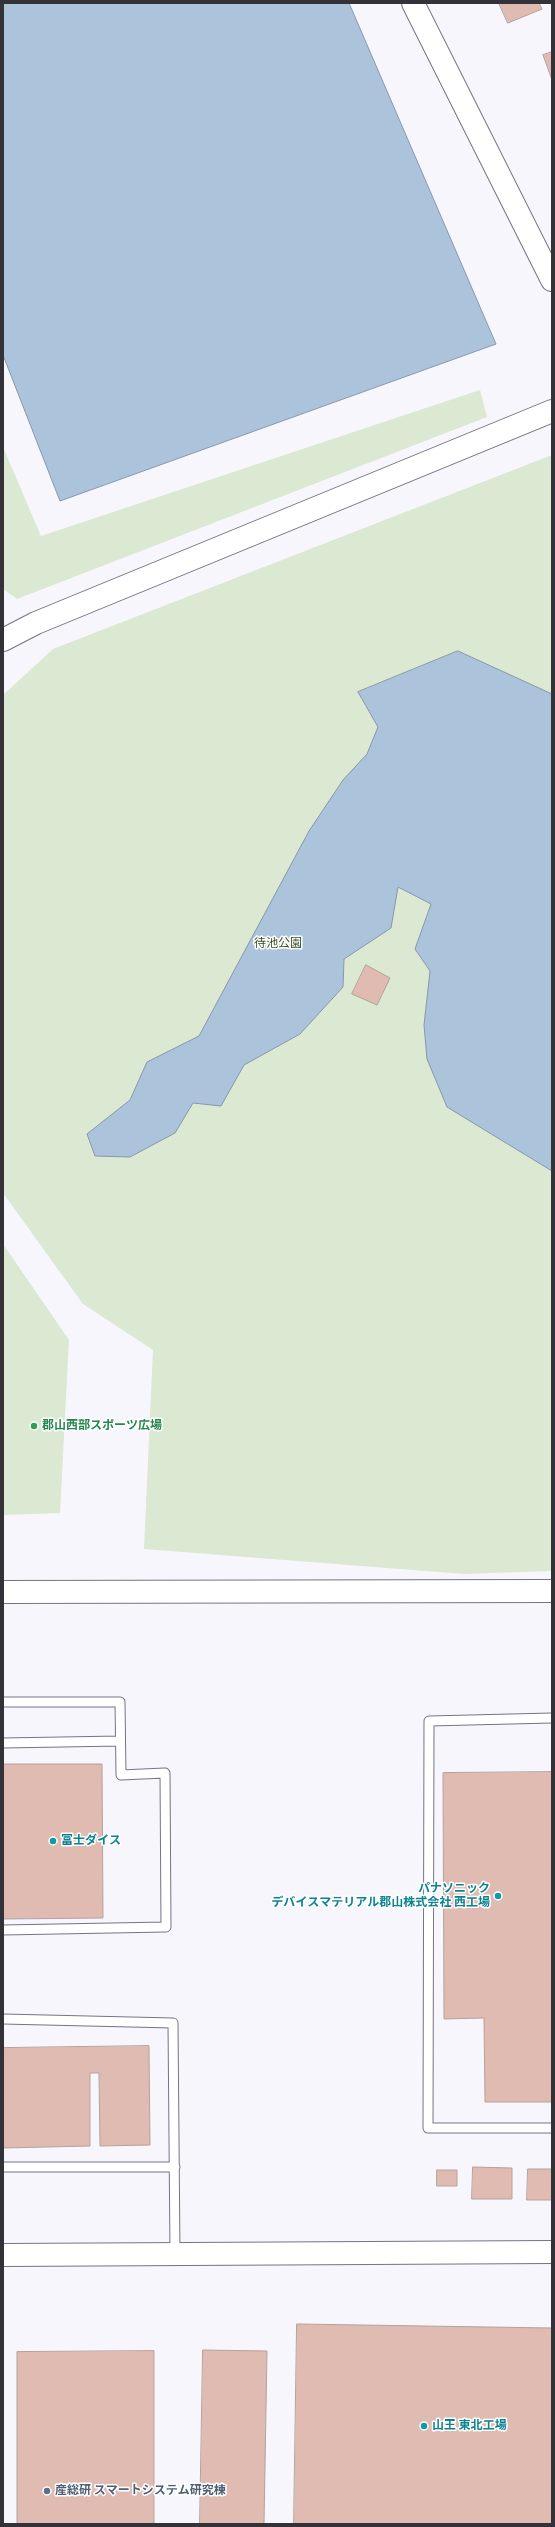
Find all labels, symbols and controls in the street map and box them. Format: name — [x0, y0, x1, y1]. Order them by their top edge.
park label: 待池公園 — [254, 937, 302, 951]
place label: 郡山西部スポーツ広場 — [42, 1419, 162, 1433]
marker: 郡山西部スポーツ広場 — [29, 1421, 39, 1431]
place label: 冨士ダイス — [61, 1834, 121, 1848]
marker: 冨士ダイス — [48, 1836, 58, 1846]
place label: パナソニック デバイスマテリアル郡山株式会社 西工場 — [271, 1882, 490, 1910]
marker: パナソニック デバイスマテリアル郡山株式会社 西工場 — [493, 1891, 503, 1901]
place label: 山王 東北工場 — [432, 2419, 507, 2433]
marker: 山王 東北工場 — [419, 2421, 429, 2431]
place label: 産総研 スマートシステム研究棟 — [55, 2484, 226, 2498]
marker: 産総研 スマートシステム研究棟 — [42, 2486, 52, 2496]

